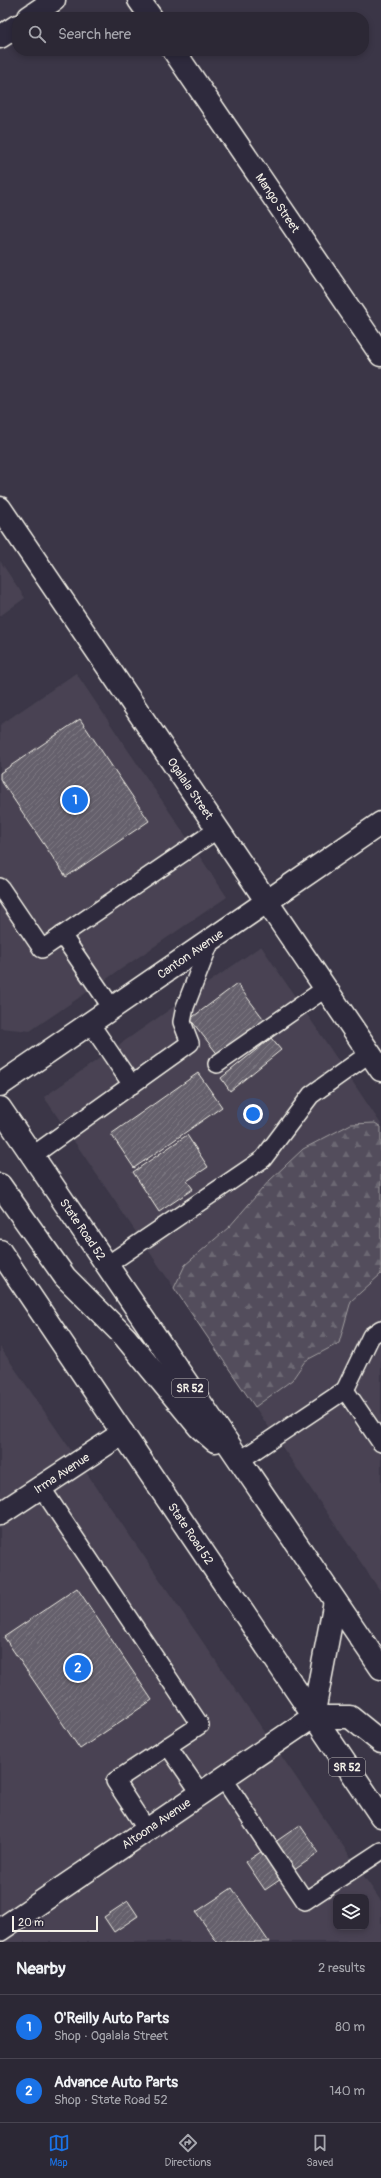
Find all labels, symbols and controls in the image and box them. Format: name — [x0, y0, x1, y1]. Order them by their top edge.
search box — [12, 12, 369, 56]
icon: search — [26, 23, 48, 45]
text: Search here — [58, 25, 131, 44]
street label: Mango Street — [252, 171, 303, 236]
street label: Ogalala Street — [164, 755, 216, 823]
pin: 1 — [62, 785, 88, 815]
street label: Canton Avenue — [155, 927, 227, 982]
your location — [243, 1104, 263, 1124]
street label: State Road 52 — [56, 1196, 109, 1264]
road number: SR 52 — [172, 1379, 208, 1397]
street label: Irma Avenue — [31, 1450, 93, 1497]
street label: State Road 52 — [164, 1500, 217, 1568]
pin: 2 — [65, 1653, 91, 1683]
road number: SR 52 — [329, 1758, 365, 1776]
street label: Altoona Avenue — [119, 1795, 194, 1853]
map controls — [333, 1894, 369, 1930]
button: layers — [333, 1894, 369, 1930]
scale bar — [12, 1914, 98, 1933]
text: 20 m — [18, 1916, 44, 1929]
text: Nearby — [16, 1958, 65, 1979]
text: 2 results — [318, 1960, 365, 1976]
text: O'Reilly Auto Parts — [54, 2009, 169, 2028]
text: 1 — [26, 2019, 32, 2035]
text: 80 m — [335, 2019, 365, 2035]
text: Shop · Ogalala Street — [54, 2028, 168, 2044]
text: Advance Auto Parts — [54, 2073, 178, 2092]
text: 2 — [25, 2083, 33, 2099]
text: 140 m — [329, 2083, 365, 2099]
text: Shop · State Road 52 — [54, 2092, 168, 2108]
tab: Map — [48, 2132, 70, 2169]
tab: Directions — [165, 2132, 211, 2169]
tab: Saved — [306, 2132, 333, 2169]

